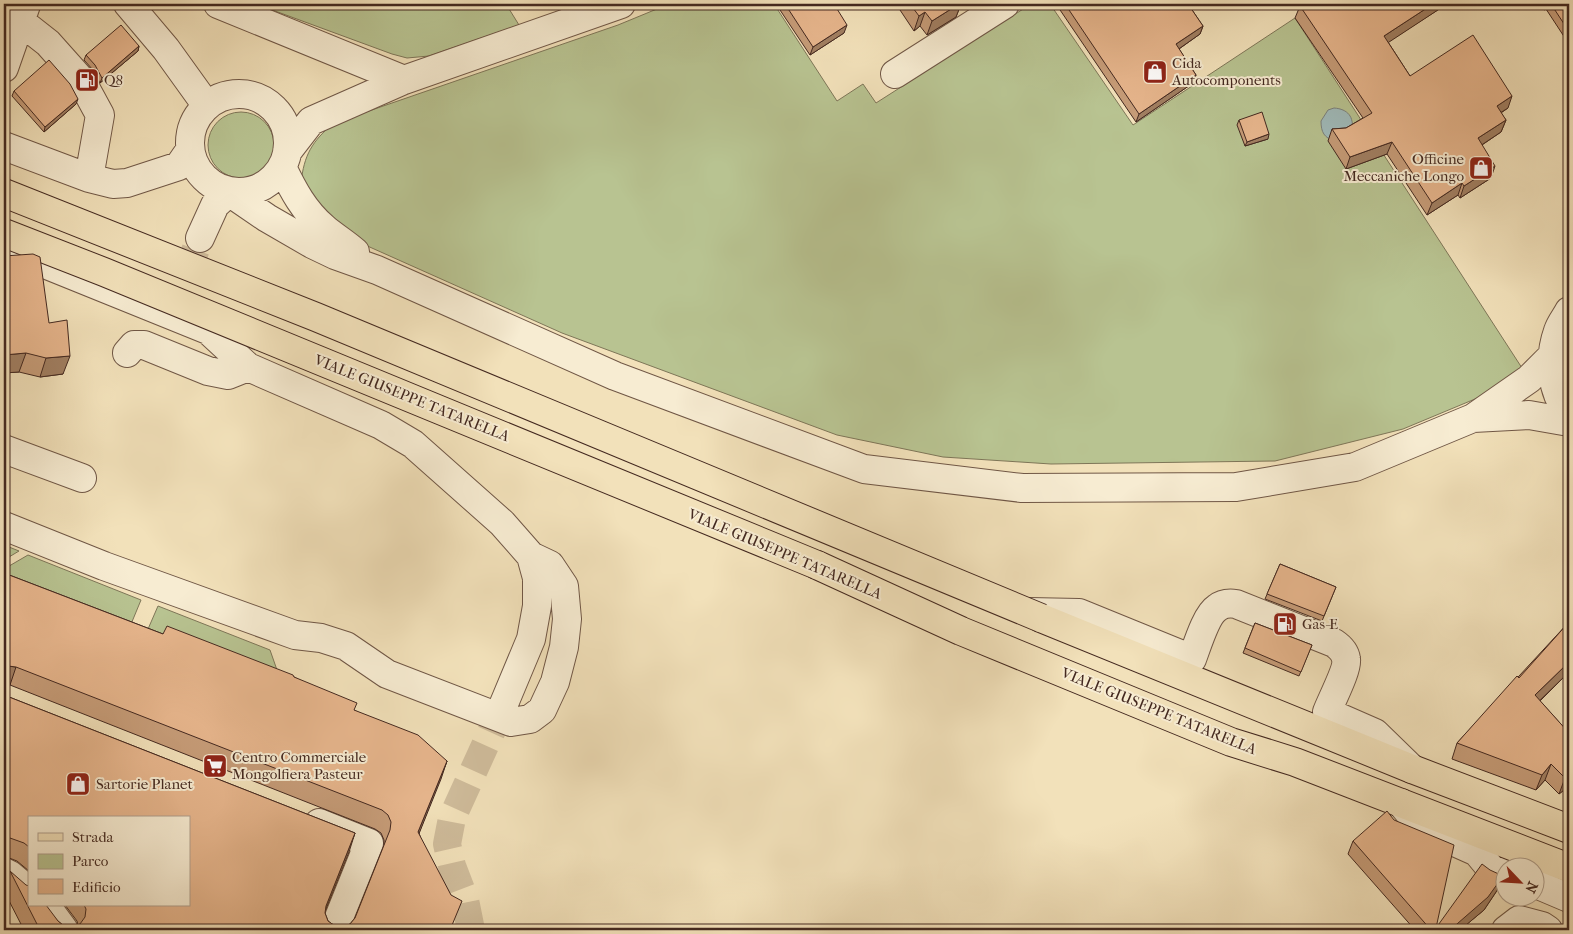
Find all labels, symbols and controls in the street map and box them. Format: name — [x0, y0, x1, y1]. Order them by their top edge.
place label: Cida Autocomponents — [1171, 54, 1281, 89]
shop icon: Cida Autocomponents — [1142, 59, 1168, 85]
fuel station icon: Q8 — [74, 67, 100, 93]
place label: Q8 — [104, 71, 123, 89]
place label: Officine Meccaniche Longo — [1343, 150, 1465, 185]
shop icon: Officine Meccaniche Longo — [1468, 155, 1494, 181]
street label: VIALE GIUSEPPE TATARELLA — [311, 350, 512, 446]
street label: VIALE GIUSEPPE TATARELLA — [684, 505, 885, 603]
fuel station icon: Gas-E — [1272, 611, 1298, 637]
place label: Gas-E — [1302, 615, 1338, 633]
street label: VIALE GIUSEPPE TATARELLA — [1058, 663, 1259, 759]
place label: Centro Commerciale Mongolfiera Pasteur — [232, 748, 367, 783]
supermarket icon: Centro Commerciale Mongolfiera Pasteur — [202, 753, 228, 779]
shop icon: Sartorie Planet — [65, 771, 91, 797]
place label: Sartorie Planet — [96, 775, 194, 793]
legend — [28, 816, 190, 906]
text: Strada — [72, 828, 115, 846]
text: Parco — [72, 852, 109, 870]
north arrow — [1496, 856, 1546, 906]
text: Edificio — [72, 878, 121, 896]
text: N — [1521, 879, 1541, 896]

